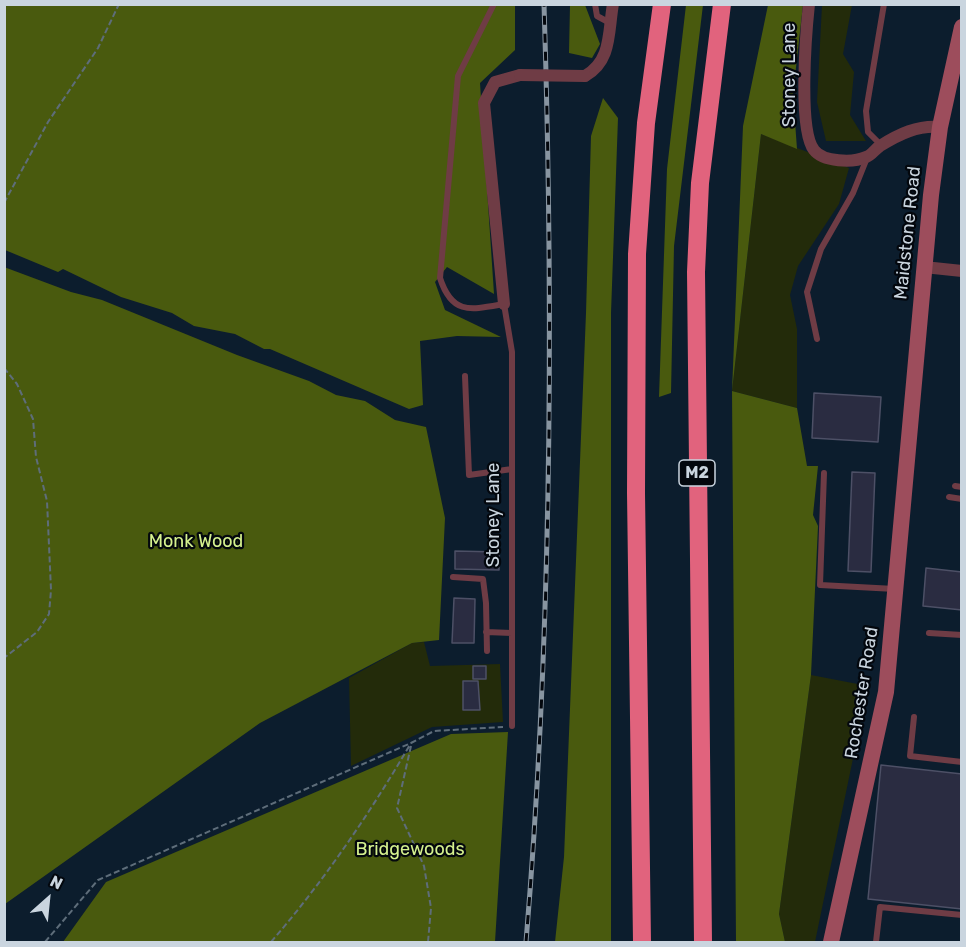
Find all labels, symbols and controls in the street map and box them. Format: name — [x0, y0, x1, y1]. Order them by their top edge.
street label: Stoney Lane — [779, 23, 801, 127]
street label: Maidstone Road — [890, 165, 926, 301]
road number: M2 — [679, 460, 715, 486]
street label: Stoney Lane — [483, 463, 505, 567]
park label: Monk Wood — [149, 531, 243, 553]
street label: Rochester Road — [841, 626, 883, 760]
park label: Bridgewoods — [355, 839, 465, 861]
north arrow — [18, 869, 78, 929]
text: N — [47, 871, 66, 894]

